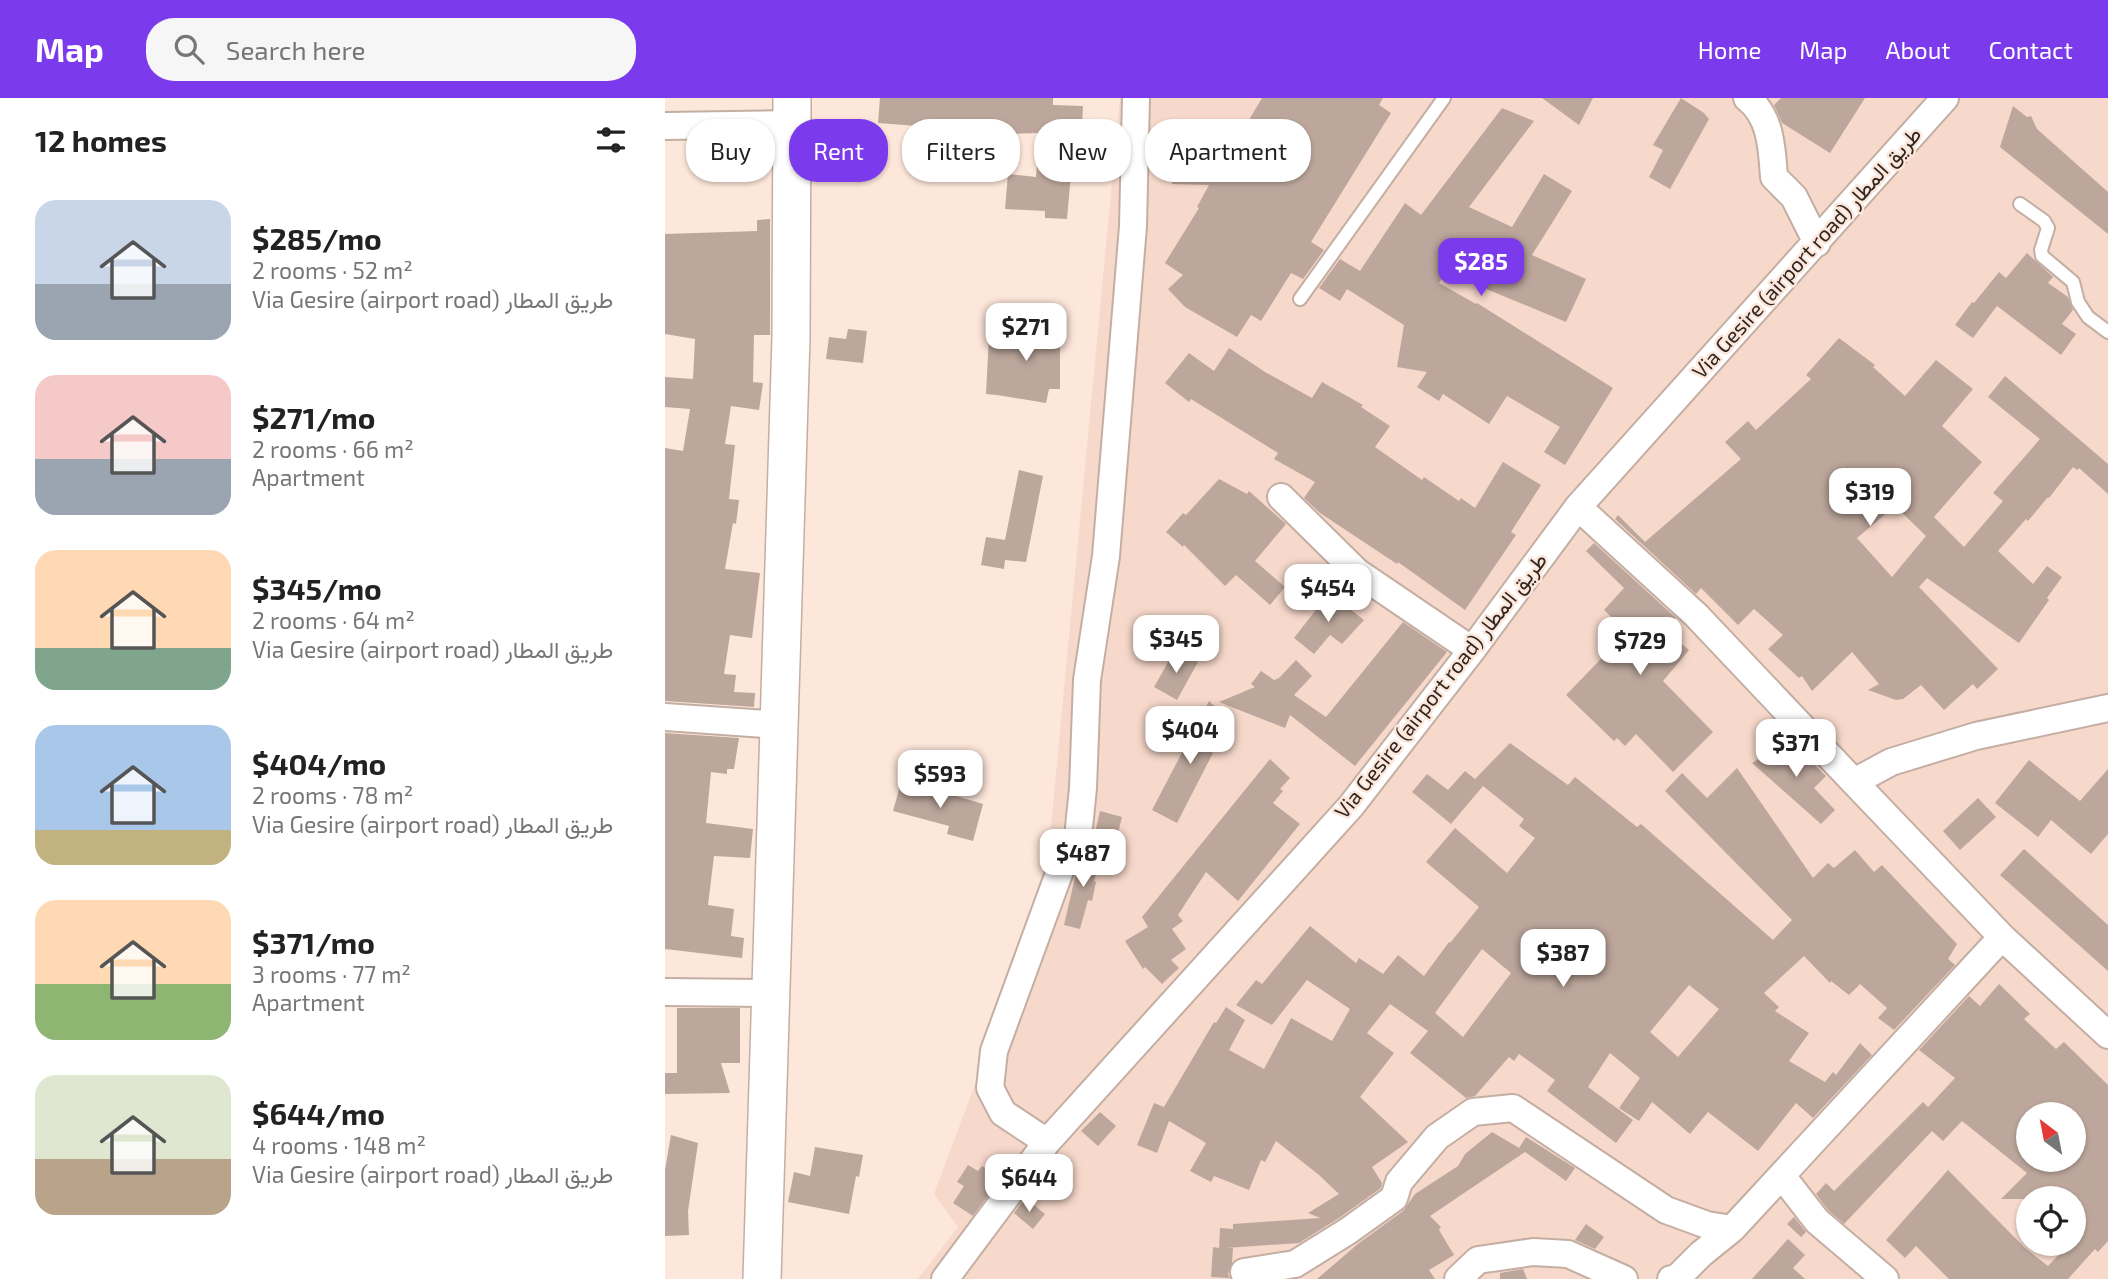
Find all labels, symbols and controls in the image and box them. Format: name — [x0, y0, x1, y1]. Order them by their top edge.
search box — [146, 18, 636, 81]
text: Map — [35, 29, 104, 69]
icon: search — [170, 30, 208, 68]
text: Search here — [226, 34, 365, 65]
text: Home — [1698, 35, 1761, 64]
text: Map — [1799, 35, 1847, 64]
text: About — [1885, 35, 1951, 64]
text: Contact — [1989, 35, 2073, 64]
chip: Buy — [686, 119, 775, 182]
chip: Rent — [789, 119, 888, 182]
chip: Filters — [902, 119, 1020, 182]
chip: New — [1034, 119, 1131, 182]
chip: Apartment — [1145, 119, 1311, 182]
icon: filters — [592, 121, 630, 159]
street label: Via Gesire (airport road) طريق المطار — [1686, 121, 1927, 384]
text: 12 homes — [35, 122, 167, 158]
text: $285/mo — [252, 220, 382, 256]
icon: home — [91, 228, 175, 312]
pin: $285 — [1440, 238, 1522, 298]
text: $285 — [1454, 247, 1508, 275]
text: 2 rooms · 52 m² — [252, 256, 413, 284]
text: Via Gesire (airport road) طريق المطار — [252, 285, 613, 313]
pin: $271 — [985, 303, 1067, 363]
text: $271 — [1002, 312, 1050, 340]
text: $271/mo — [252, 399, 375, 435]
icon: home — [91, 403, 175, 487]
text: 2 rooms · 66 m² — [252, 435, 414, 463]
text: Apartment — [252, 463, 365, 491]
pin: $319 — [1829, 468, 1911, 528]
text: $319 — [1845, 477, 1895, 505]
street label: Via Gesire (airport road) طريق المطار — [1328, 547, 1553, 824]
pin: $454 — [1287, 564, 1369, 624]
text: $345/mo — [252, 570, 382, 606]
text: $454 — [1300, 573, 1356, 601]
icon: home — [91, 578, 175, 662]
text: 2 rooms · 64 m² — [252, 606, 415, 634]
pin: $345 — [1135, 616, 1217, 675]
pin: $729 — [1599, 618, 1681, 677]
text: $345 — [1149, 624, 1203, 652]
text: $729 — [1614, 626, 1666, 654]
text: Via Gesire (airport road) طريق المطار — [252, 635, 613, 663]
pin: $404 — [1149, 706, 1231, 766]
text: $404 — [1161, 715, 1219, 743]
pin: $371 — [1755, 720, 1837, 779]
text: $371 — [1772, 728, 1820, 756]
text: $404/mo — [252, 745, 386, 781]
pin: $593 — [899, 750, 981, 810]
icon: home — [91, 753, 175, 837]
text: $593 — [914, 759, 966, 787]
text: 2 rooms · 78 m² — [252, 781, 413, 809]
text: Via Gesire (airport road) طريق المطار — [252, 810, 613, 838]
pin: $487 — [1042, 830, 1124, 889]
text: $487 — [1056, 838, 1110, 866]
text: $371/mo — [252, 924, 375, 960]
icon: home — [91, 928, 175, 1012]
pin: $387 — [1522, 930, 1604, 989]
text: $387 — [1537, 938, 1589, 966]
text: 3 rooms · 77 m² — [252, 960, 411, 988]
text: Apartment — [252, 988, 365, 1016]
text: $644/mo — [252, 1095, 385, 1131]
north arrow — [2016, 1102, 2086, 1172]
map controls — [2016, 1102, 2086, 1256]
icon: home — [91, 1103, 175, 1187]
text: 4 rooms · 148 m² — [252, 1131, 426, 1159]
pin: $644 — [988, 1154, 1070, 1214]
text: Via Gesire (airport road) طريق المطار — [252, 1160, 613, 1188]
text: $644 — [1001, 1163, 1057, 1191]
button: locate — [2016, 1186, 2086, 1256]

